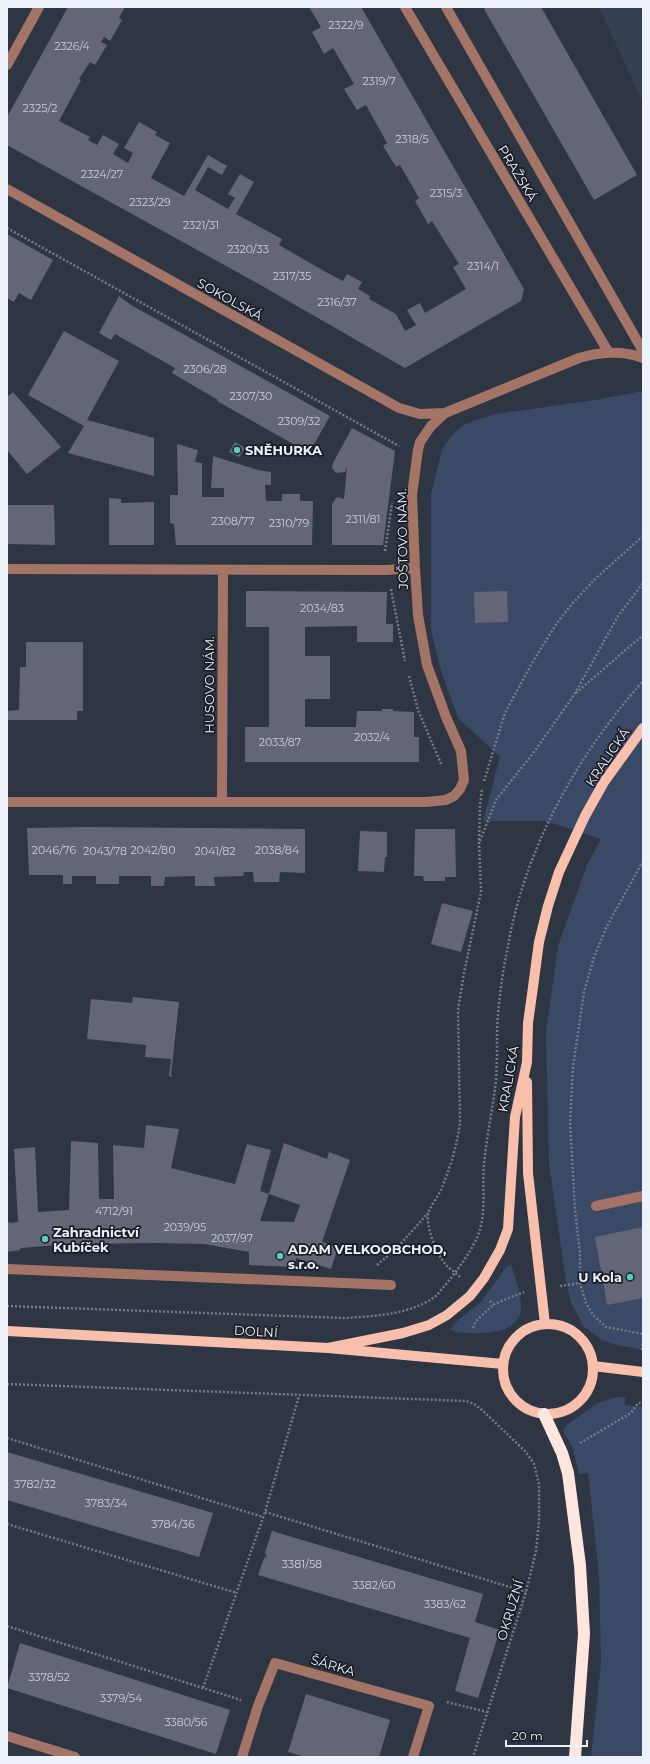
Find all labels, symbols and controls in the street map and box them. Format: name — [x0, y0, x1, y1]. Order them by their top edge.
house number: 2322/9 — [328, 18, 364, 32]
house number: 2326/4 — [54, 39, 91, 53]
house number: 2319/7 — [362, 74, 396, 88]
house number: 2325/2 — [23, 101, 57, 115]
house number: 2318/5 — [395, 132, 429, 146]
street label: PRAŽSKÁ — [495, 142, 541, 205]
house number: 2324/27 — [81, 167, 123, 181]
house number: 2315/3 — [430, 186, 462, 200]
house number: 2323/29 — [129, 195, 171, 209]
house number: 2321/31 — [183, 218, 219, 232]
house number: 2320/33 — [227, 242, 269, 256]
house number: 2314/1 — [467, 259, 499, 273]
house number: 2317/35 — [273, 269, 311, 283]
street label: SOKOLSKÁ — [194, 274, 266, 324]
house number: 2316/37 — [317, 295, 357, 309]
house number: 2306/28 — [183, 362, 227, 376]
house number: 2307/30 — [230, 389, 272, 403]
house number: 2309/32 — [278, 414, 320, 428]
place label: SNĚHURKA — [245, 442, 323, 458]
marker: SNĚHURKA — [232, 445, 242, 455]
street label: JOŠTOVO NÁM. — [393, 488, 411, 591]
house number: 2311/81 — [346, 512, 380, 526]
house number: 2308/77 — [211, 514, 255, 528]
house number: 2310/79 — [269, 516, 310, 530]
house number: 2034/83 — [300, 601, 344, 615]
street label: HUSOVO NÁM. — [201, 636, 217, 734]
street label: KRALICKÁ — [582, 724, 633, 789]
house number: 2032/4 — [354, 730, 391, 744]
house number: 2033/87 — [259, 735, 301, 749]
house number: 2046/76 — [32, 843, 76, 857]
house number: 2042/80 — [131, 843, 175, 857]
house number: 2038/84 — [255, 843, 300, 857]
house number: 2043/78 — [83, 844, 127, 858]
house number: 2041/82 — [194, 844, 236, 858]
street label: KRALICKÁ — [494, 1044, 522, 1113]
house number: 4712/91 — [95, 1204, 133, 1218]
house number: 2039/95 — [164, 1220, 206, 1234]
place label: Zahradnictví Kubíček — [53, 1224, 140, 1255]
house number: 2037/97 — [211, 1231, 253, 1245]
marker: Zahradnictví Kubíček — [40, 1234, 50, 1244]
place label: ADAM VELKOOBCHOD, s.r.o. — [287, 1241, 446, 1272]
marker: ADAM VELKOOBCHOD, s.r.o. — [275, 1251, 285, 1261]
place label: U Kola — [578, 1269, 622, 1285]
marker: U Kola — [625, 1272, 635, 1282]
street label: DOLNÍ — [234, 1322, 279, 1340]
house number: 3782/32 — [14, 1477, 56, 1491]
house number: 3783/34 — [85, 1496, 128, 1510]
house number: 3784/36 — [151, 1517, 195, 1531]
house number: 3381/58 — [282, 1557, 322, 1571]
street label: OKRUŽNÍ — [493, 1577, 527, 1642]
house number: 3382/60 — [352, 1578, 396, 1592]
house number: 3383/62 — [424, 1597, 466, 1611]
street label: ŠÁRKA — [309, 1651, 357, 1679]
house number: 3378/52 — [28, 1670, 70, 1684]
house number: 3379/54 — [100, 1691, 143, 1705]
house number: 3380/56 — [164, 1715, 208, 1729]
scale bar — [506, 1722, 587, 1748]
text: 20 m — [512, 1728, 543, 1743]

